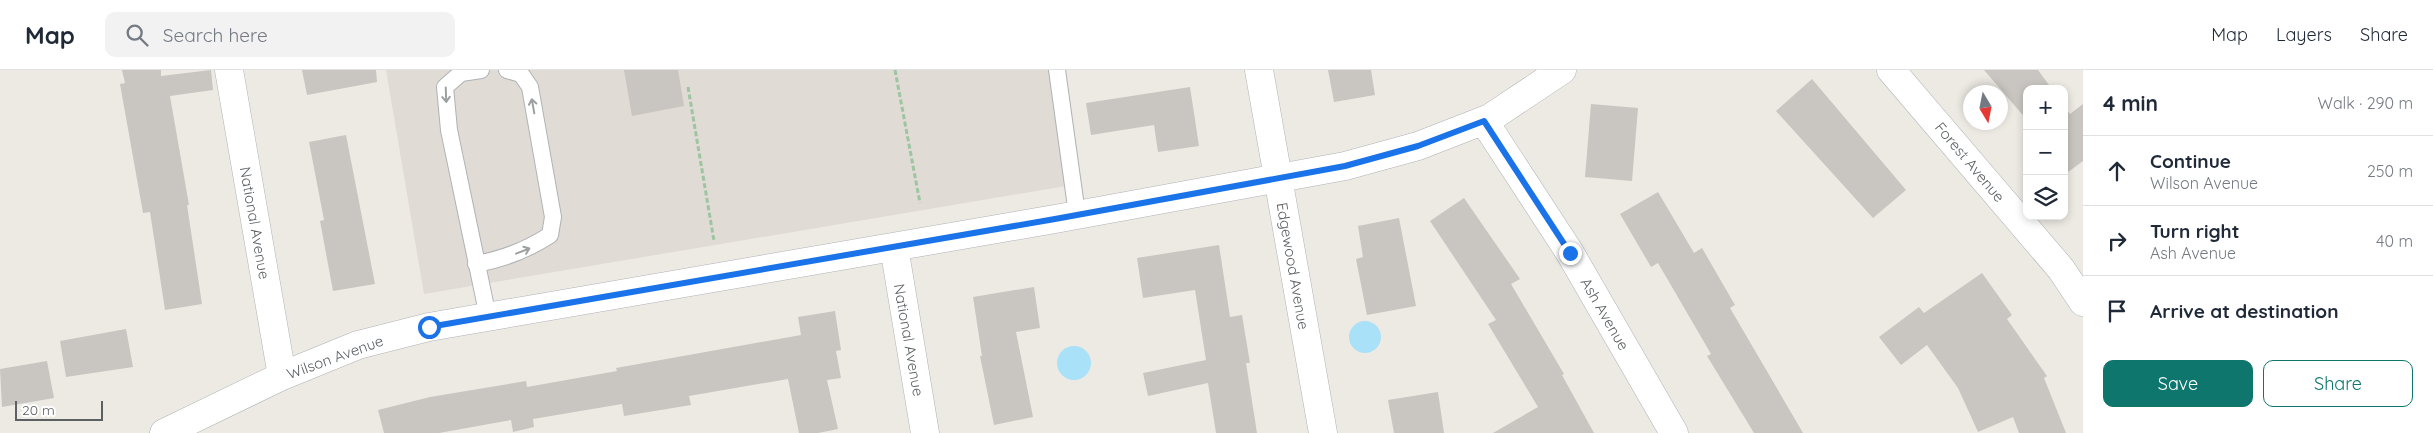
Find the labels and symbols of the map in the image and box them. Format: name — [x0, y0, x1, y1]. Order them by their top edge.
north arrow — [1963, 85, 2008, 130]
one-way arrow — [442, 87, 451, 103]
one-way arrow — [528, 99, 538, 115]
street label: Forest Avenue — [1931, 118, 2009, 206]
street label: National Avenue — [236, 165, 274, 281]
street label: Edgewood Avenue — [1272, 201, 1314, 331]
route end — [1559, 242, 1582, 265]
one-way arrow — [514, 246, 530, 255]
street label: Ash Avenue — [1577, 274, 1633, 354]
street label: National Avenue — [890, 282, 928, 398]
route start — [418, 316, 441, 339]
street label: Wilson Avenue — [284, 331, 386, 383]
scale bar — [15, 398, 102, 421]

